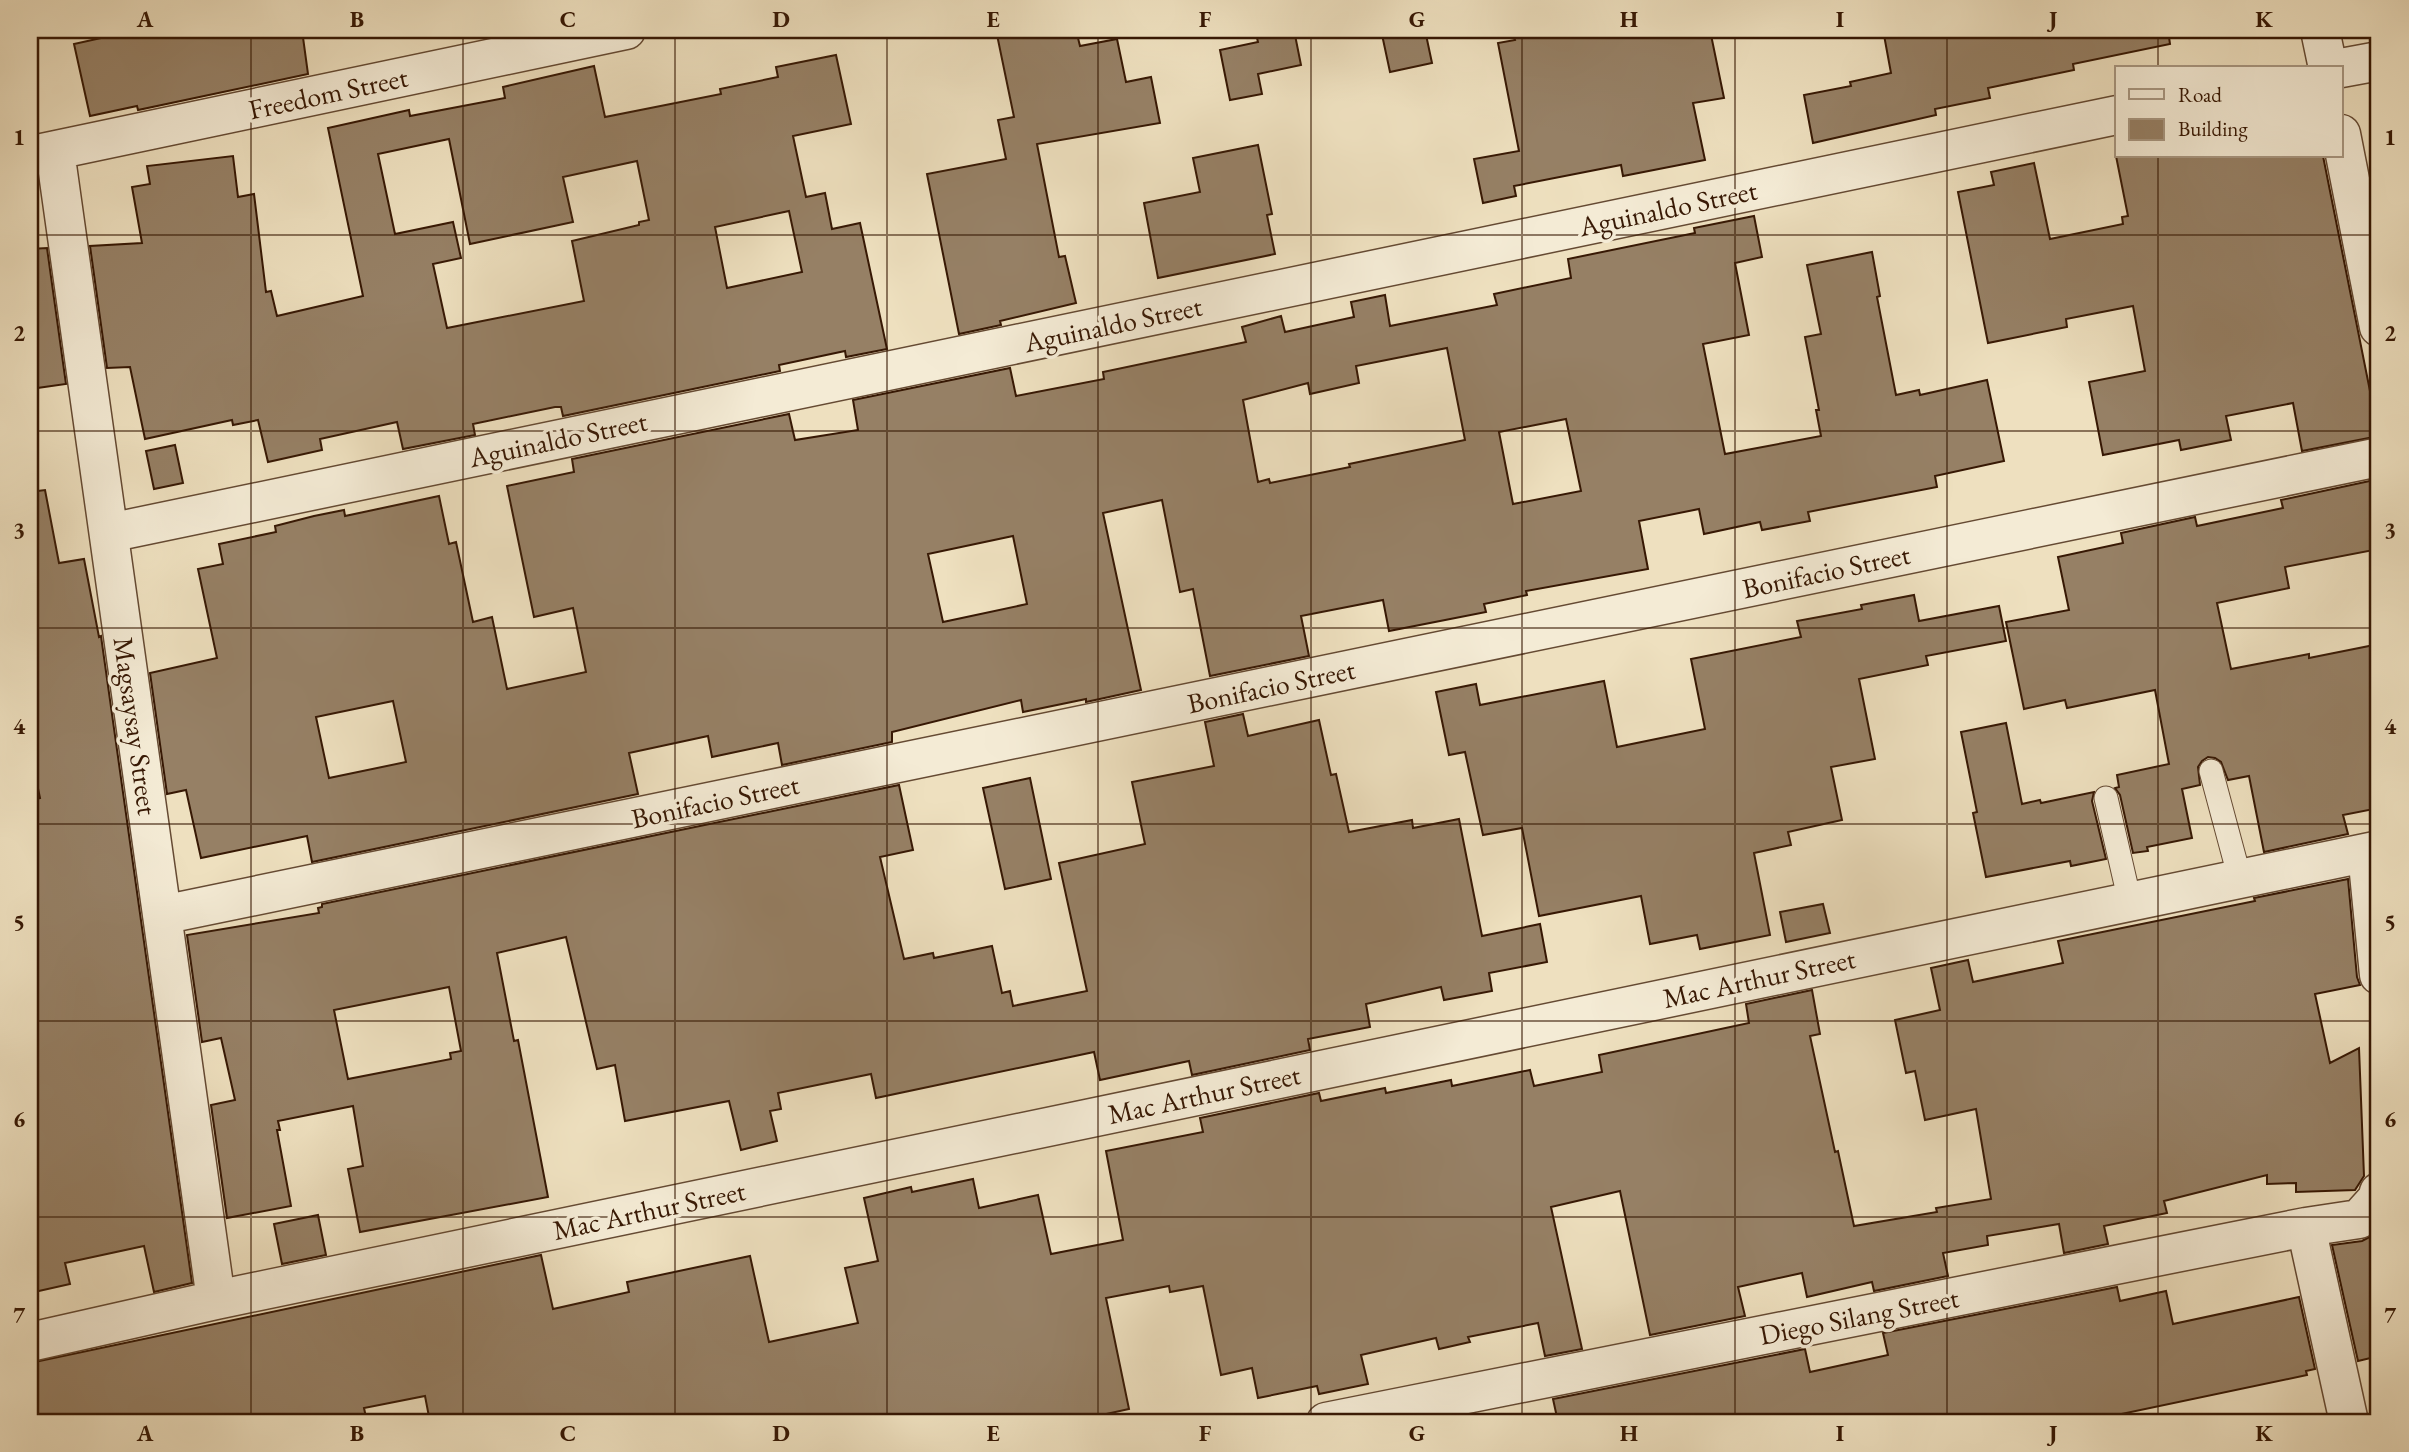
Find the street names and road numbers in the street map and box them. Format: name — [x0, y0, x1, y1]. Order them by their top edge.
street label: Freedom Street — [245, 59, 411, 127]
street label: Aguinaldo Street — [1575, 172, 1760, 245]
street label: Aguinaldo Street — [1020, 288, 1205, 361]
street label: Aguinaldo Street — [465, 403, 650, 476]
street label: Bonifacio Street — [1739, 536, 1913, 606]
street label: Magsaysay Street — [106, 635, 166, 818]
street label: Bonifacio Street — [1184, 651, 1358, 721]
street label: Bonifacio Street — [628, 766, 802, 836]
street label: Mac Arthur Street — [1659, 940, 1859, 1016]
street label: Mac Arthur Street — [1104, 1056, 1304, 1132]
street label: Mac Arthur Street — [549, 1172, 749, 1248]
street label: Diego Silang Street — [1756, 1279, 1962, 1353]

